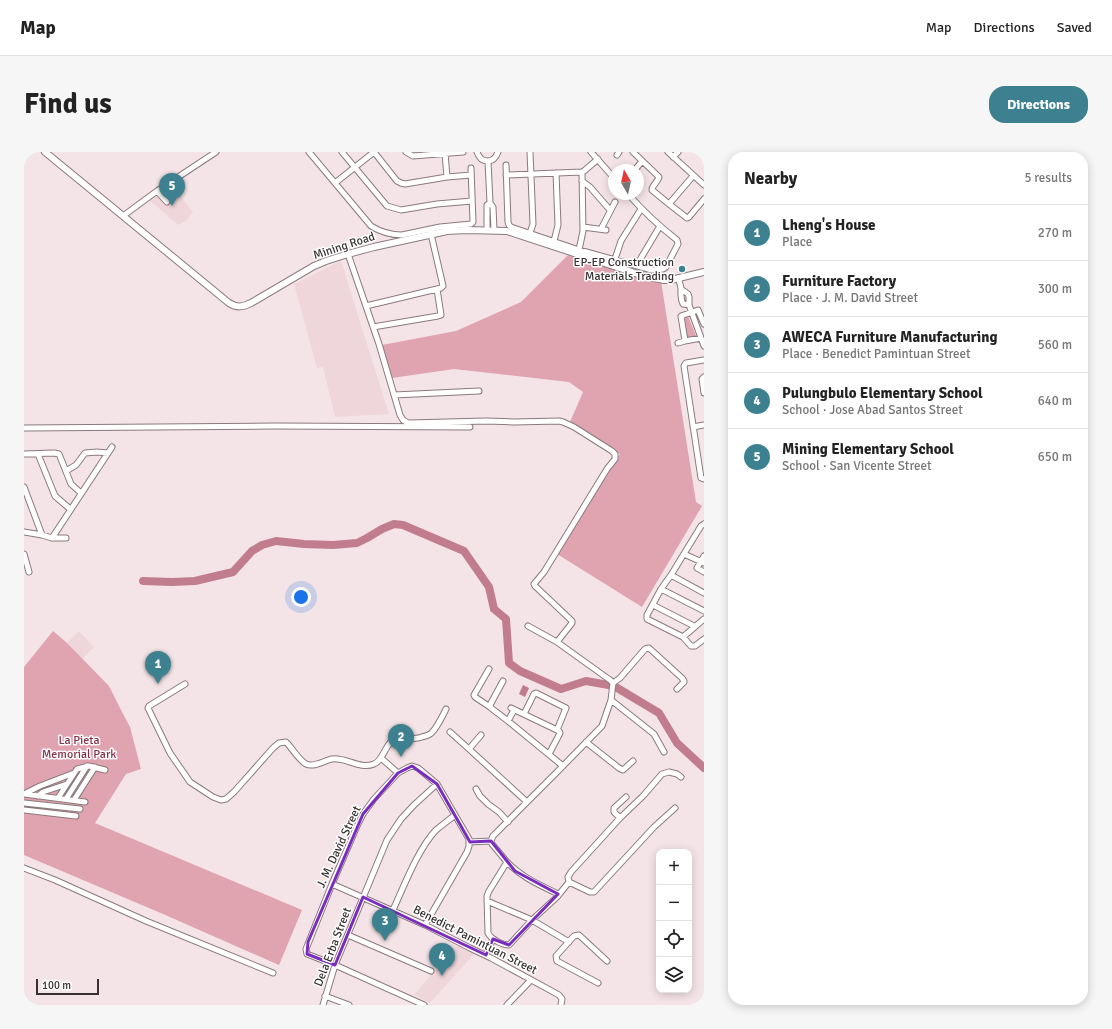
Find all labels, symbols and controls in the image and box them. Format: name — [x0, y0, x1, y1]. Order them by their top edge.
text: Map — [20, 16, 56, 40]
text: Map — [926, 19, 952, 36]
text: Directions — [974, 19, 1035, 36]
text: Saved — [1057, 19, 1092, 36]
button: Directions — [989, 86, 1088, 123]
text: Find us — [24, 87, 112, 121]
north arrow — [608, 164, 644, 200]
text: Nearby — [744, 168, 797, 189]
text: 5 results — [1024, 170, 1072, 186]
pin: 5 — [159, 173, 185, 206]
text: Lheng's House — [782, 216, 876, 234]
text: 1 — [753, 225, 761, 241]
text: 270 m — [1038, 225, 1072, 241]
street label: Mining Road — [311, 229, 377, 263]
text: Place — [782, 234, 812, 250]
place label: EP-EP Construction Materials Trading — [574, 255, 674, 284]
marker: EP-EP Construction Materials Trading — [677, 264, 687, 274]
text: Furniture Factory — [782, 272, 896, 290]
text: 2 — [753, 281, 761, 297]
text: 300 m — [1038, 281, 1072, 297]
text: Place · J. M. David Street — [782, 290, 918, 306]
text: AWECA Furniture Manufacturing — [782, 328, 998, 346]
text: 3 — [753, 337, 761, 353]
text: 560 m — [1038, 337, 1072, 353]
text: Place · Benedict Pamintuan Street — [782, 346, 971, 362]
text: Pulungbulo Elementary School — [782, 384, 983, 402]
text: 4 — [753, 393, 761, 409]
text: 640 m — [1038, 393, 1072, 409]
text: School · Jose Abad Santos Street — [782, 402, 963, 418]
text: Mining Elementary School — [782, 440, 954, 458]
text: 5 — [753, 449, 761, 465]
text: 650 m — [1038, 449, 1072, 465]
text: School · San Vicente Street — [782, 458, 932, 474]
your location — [291, 587, 311, 607]
pin: 1 — [145, 651, 171, 684]
pin: 2 — [388, 724, 414, 757]
park label: La Pieta Memorial Park — [42, 733, 116, 762]
street label: J. M. David Street — [313, 804, 365, 890]
map controls — [656, 849, 692, 993]
button: + — [656, 849, 692, 885]
button: − — [656, 885, 692, 921]
street label: Benedict Pamintuan Street — [410, 902, 540, 978]
street label: Dela Erba Street — [311, 905, 355, 989]
pin: 3 — [372, 908, 398, 941]
button: locate — [656, 921, 692, 957]
pin: 4 — [429, 943, 455, 976]
button: layers — [656, 957, 692, 993]
scale bar — [36, 977, 99, 996]
text: 100 m — [42, 979, 71, 992]

